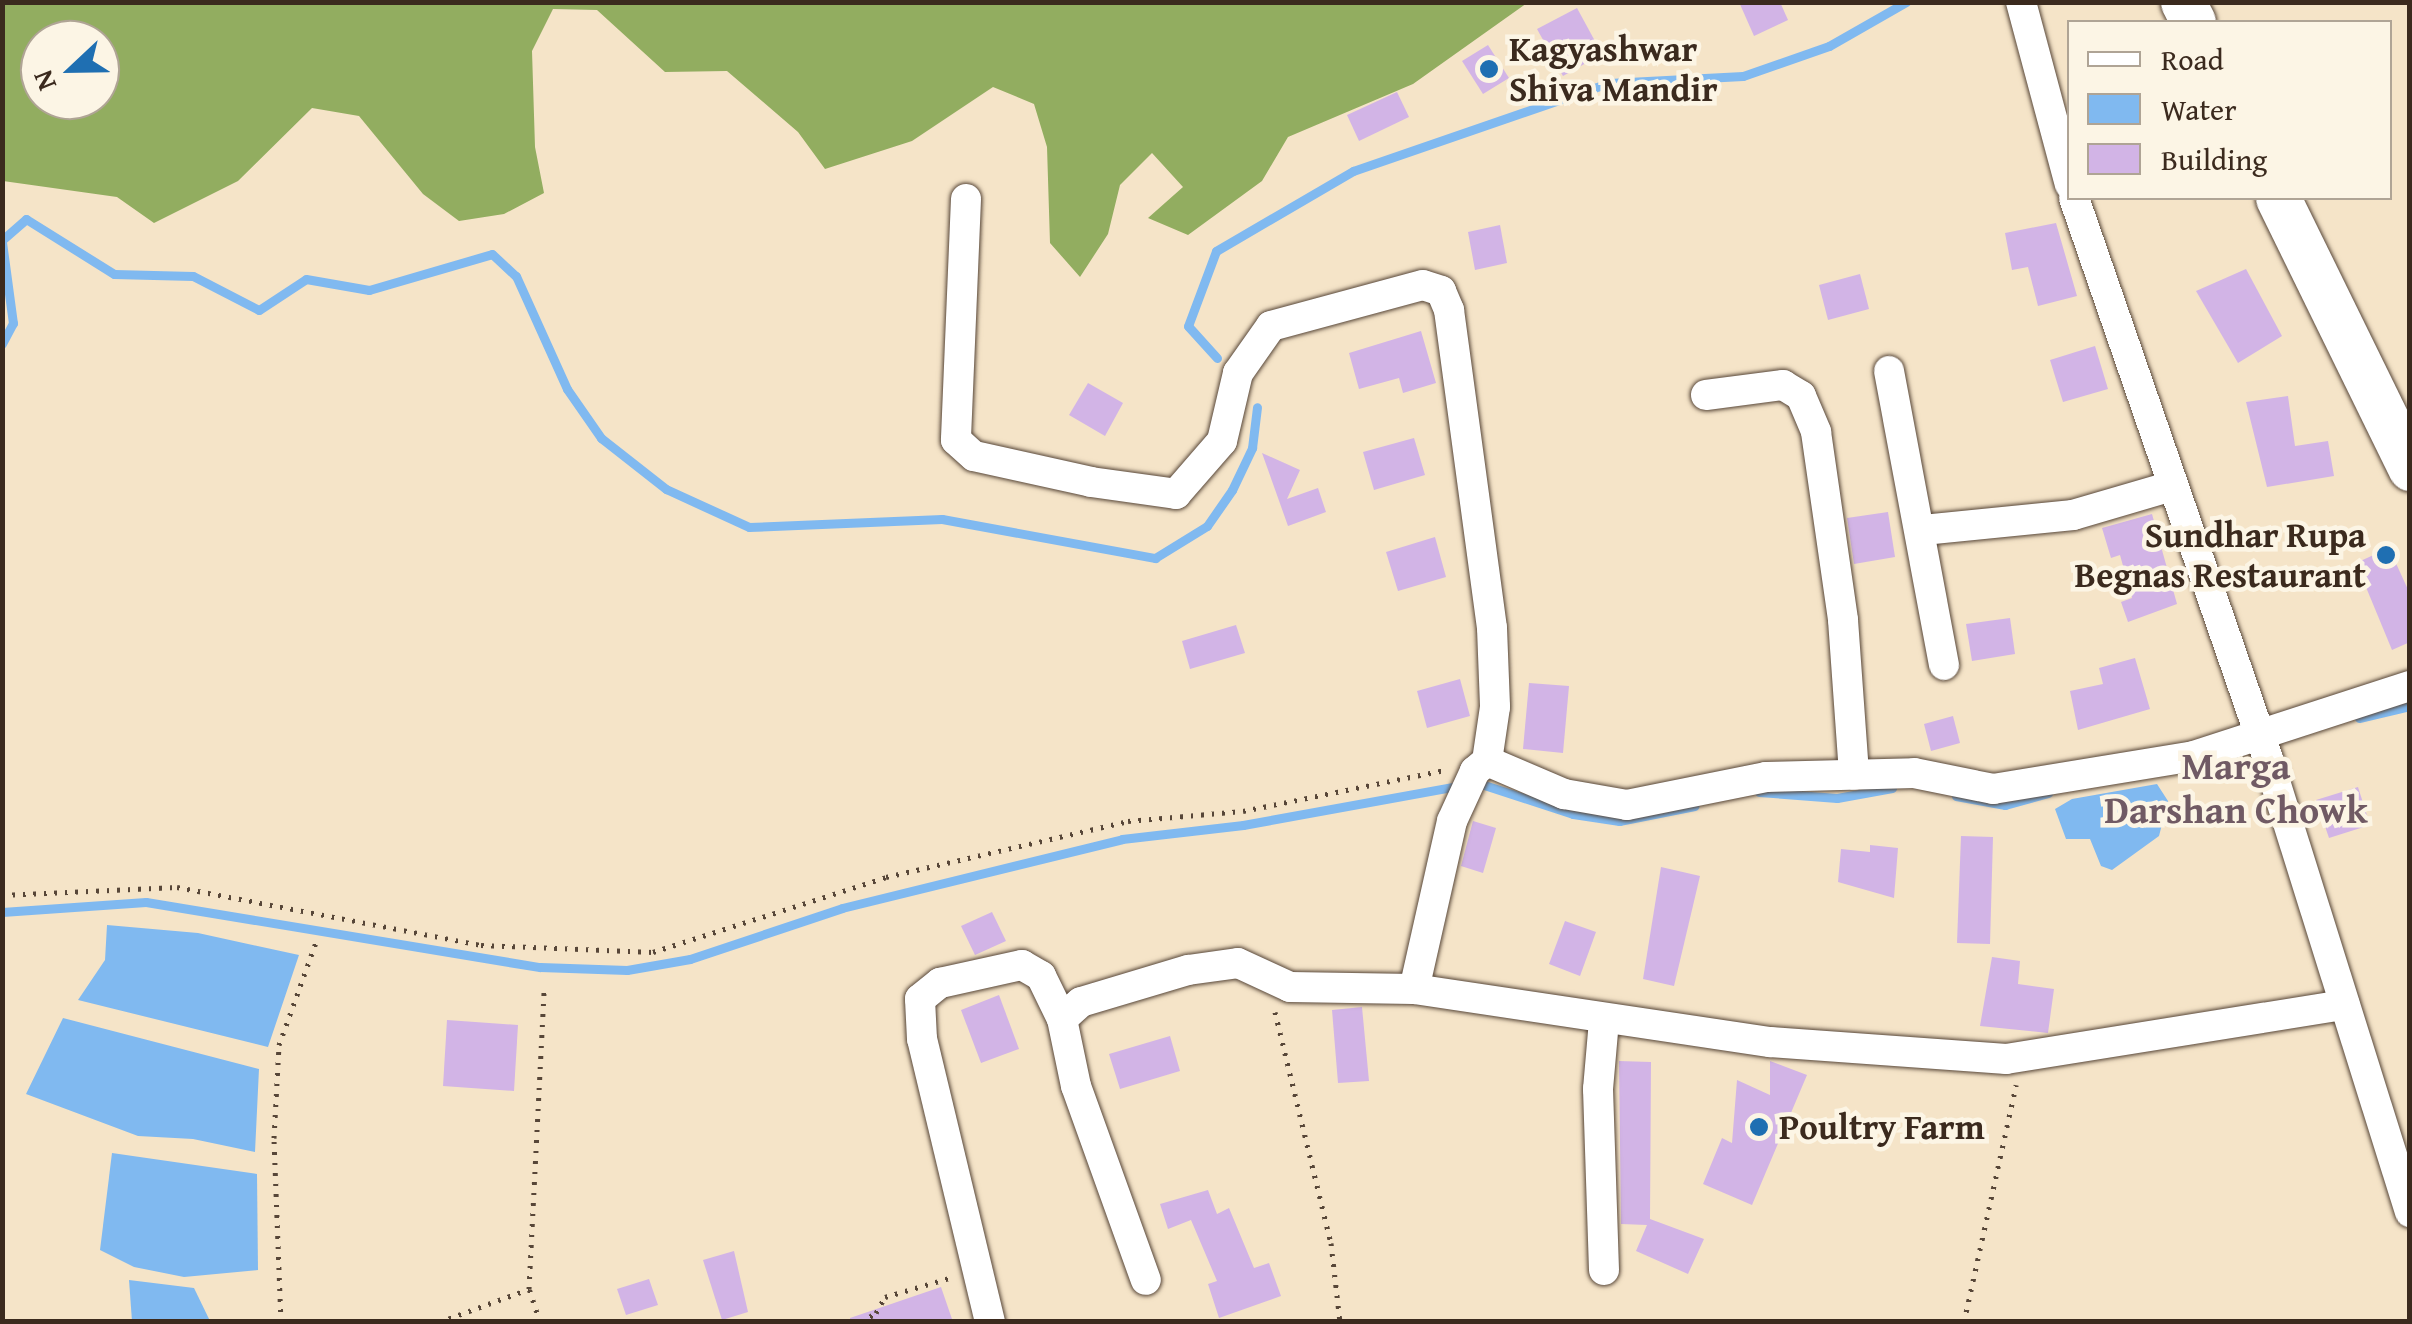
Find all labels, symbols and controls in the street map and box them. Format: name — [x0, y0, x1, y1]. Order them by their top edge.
north arrow — [20, 20, 120, 120]
legend — [2067, 20, 2392, 200]
place label: Kagyashwar Shiva Mandir — [1509, 28, 1718, 110]
text: Road — [2161, 37, 2224, 81]
marker: Kagyashwar Shiva Mandir — [1478, 58, 1500, 80]
text: N — [21, 64, 66, 97]
text: Water — [2161, 87, 2237, 131]
text: Building — [2161, 137, 2267, 181]
place label: Sundhar Rupa Begnas Restaurant — [2075, 514, 2366, 596]
marker: Sundhar Rupa Begnas Restaurant — [2375, 544, 2397, 566]
district label: Marga Darshan Chowk — [2104, 743, 2368, 832]
place label: Poultry Farm — [1779, 1106, 1985, 1148]
marker: Poultry Farm — [1748, 1116, 1770, 1138]

